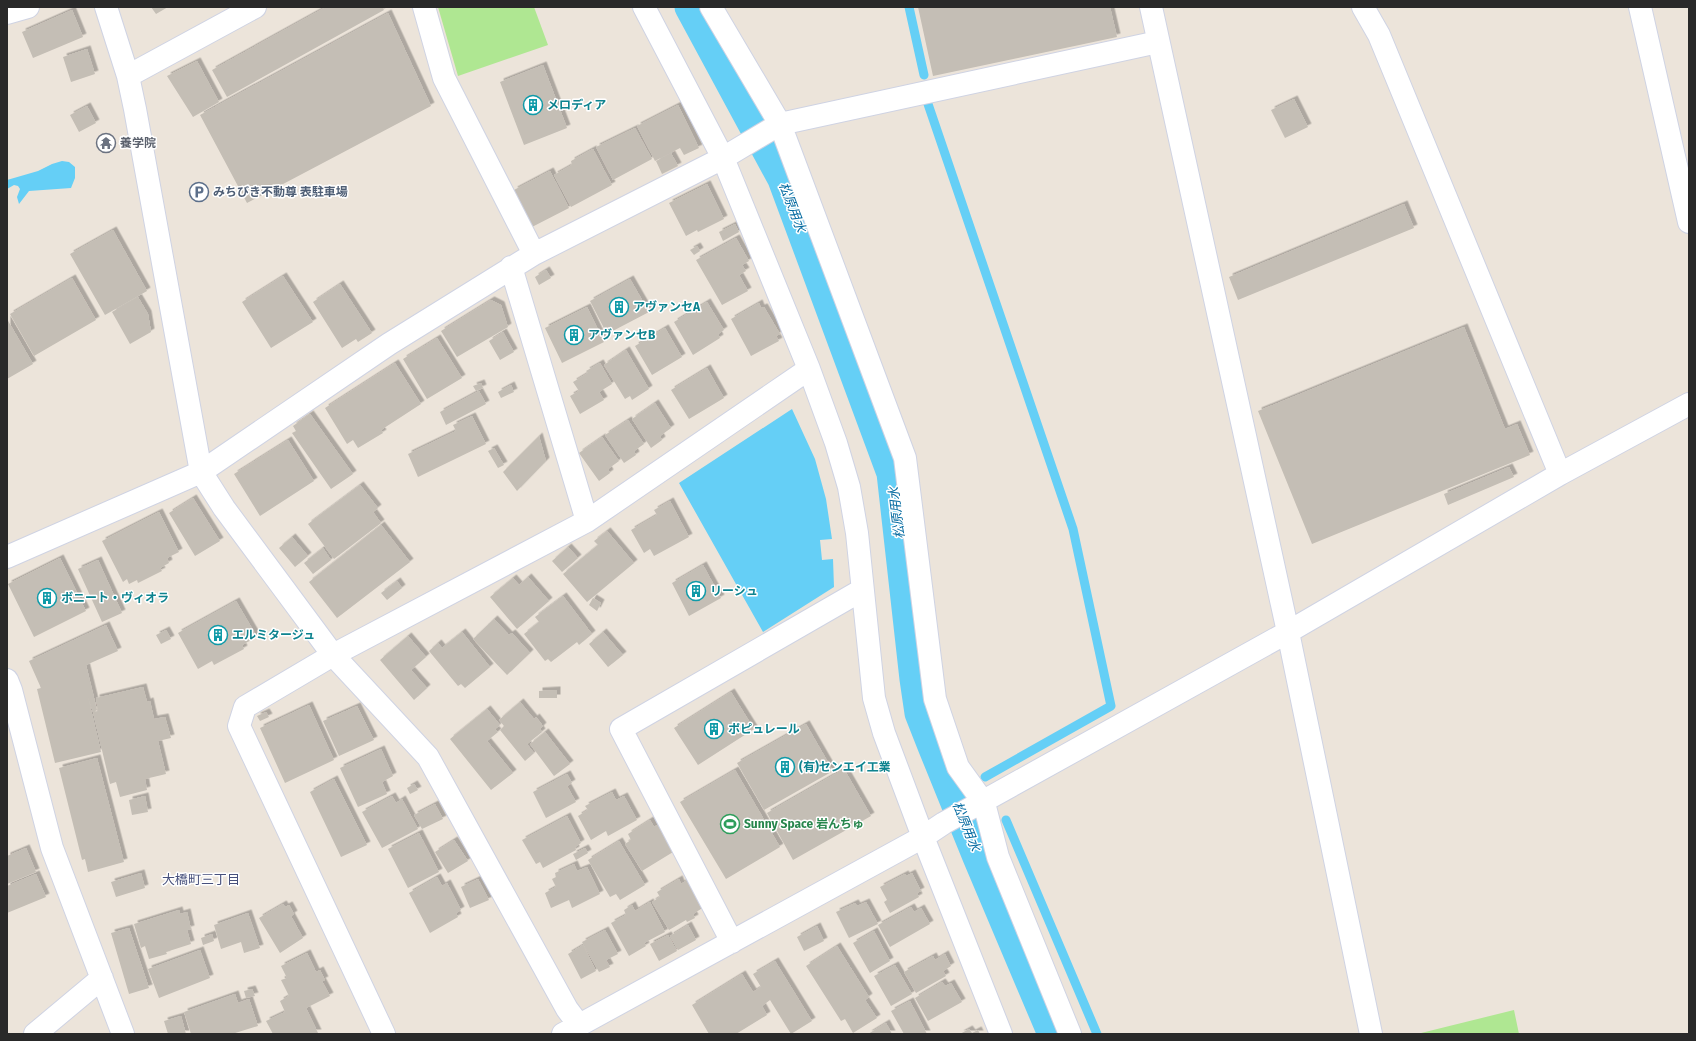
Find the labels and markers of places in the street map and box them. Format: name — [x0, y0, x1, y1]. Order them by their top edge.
building icon: メロディア — [522, 94, 544, 116]
place label: メロディア — [547, 98, 606, 112]
temple icon: 養学院 — [95, 132, 117, 154]
place label: 養学院 — [120, 136, 156, 150]
parking icon: みちびき不動尊 表駐車場 — [188, 181, 210, 203]
place label: みちびき不動尊 表駐車場 — [213, 185, 348, 199]
building icon: アヴァンセA — [608, 296, 630, 318]
place label: アヴァンセA — [633, 300, 701, 314]
building icon: アヴァンセB — [563, 324, 585, 346]
place label: アヴァンセB — [588, 328, 656, 342]
building icon: リーシュ — [685, 580, 707, 602]
place label: リーシュ — [710, 584, 758, 598]
building icon: ボニート・ヴィオラ — [36, 587, 58, 609]
place label: ボニート・ヴィオラ — [61, 591, 169, 605]
building icon: エルミタージュ — [207, 624, 229, 646]
place label: エルミタージュ — [232, 628, 315, 642]
building icon: ポピュレール — [703, 718, 725, 740]
place label: ポピュレール — [728, 722, 800, 736]
building icon: (有)センエイ工業 — [774, 756, 796, 778]
place label: (有)センエイ工業 — [799, 760, 891, 774]
sports icon: Sunny Space 岩んちゅ — [719, 813, 741, 835]
place label: Sunny Space 岩んちゅ — [744, 817, 864, 831]

